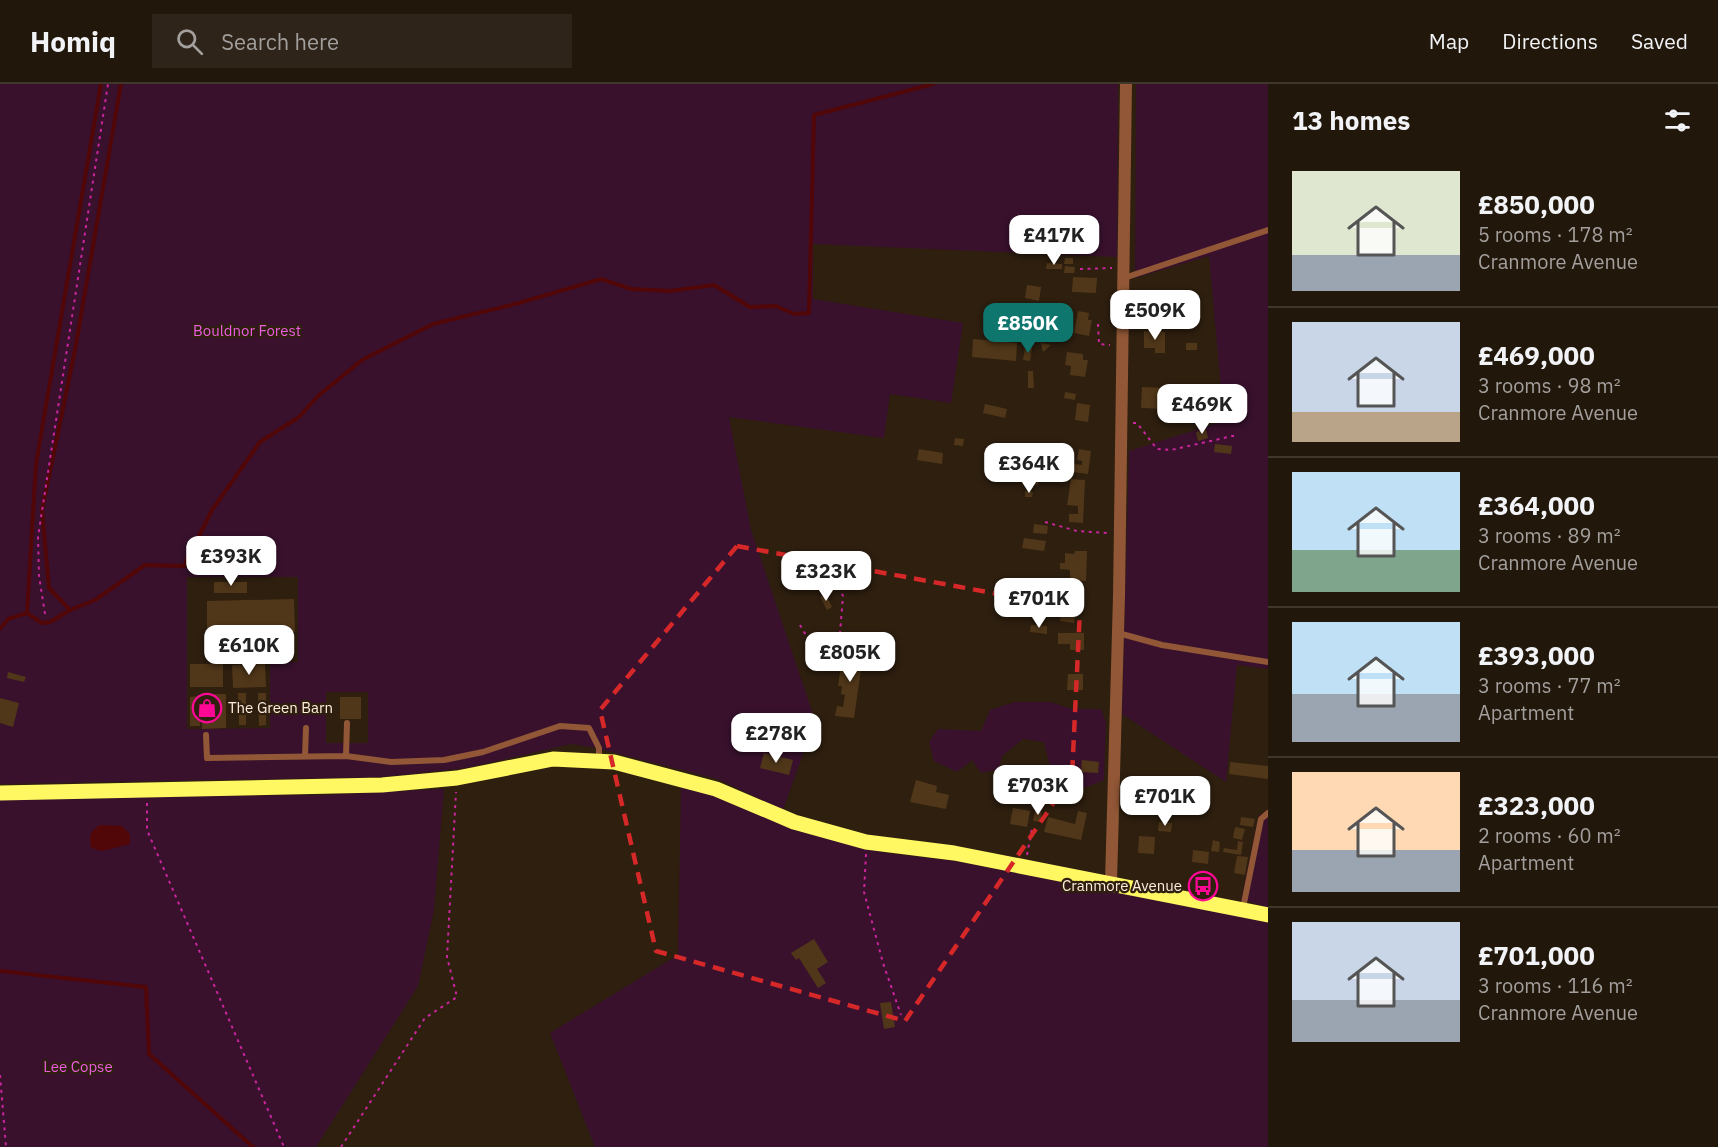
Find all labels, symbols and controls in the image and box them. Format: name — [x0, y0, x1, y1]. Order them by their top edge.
search box — [152, 14, 572, 68]
text: Homiq — [30, 23, 116, 60]
icon: search — [173, 25, 206, 58]
text: Search here — [221, 27, 339, 56]
text: Map — [1429, 27, 1469, 55]
text: Directions — [1502, 27, 1598, 55]
text: Saved — [1631, 27, 1688, 55]
text: 13 homes — [1292, 103, 1410, 137]
icon: filters — [1661, 104, 1694, 137]
text: £850,000 — [1478, 187, 1595, 221]
icon: home — [1340, 195, 1412, 267]
pin: £417K — [1012, 215, 1096, 266]
text: £417K — [1023, 221, 1085, 248]
text: 5 rooms · 178 m² — [1478, 221, 1633, 248]
text: Cranmore Avenue — [1478, 248, 1638, 275]
pin: £509K — [1113, 290, 1197, 341]
text: £509K — [1124, 296, 1186, 323]
pin: £850K — [986, 303, 1070, 354]
text: £850K — [997, 309, 1059, 336]
park label: Bouldnor Forest — [193, 321, 301, 340]
text: £469,000 — [1478, 338, 1595, 372]
icon: home — [1340, 346, 1412, 418]
text: 3 rooms · 98 m² — [1478, 372, 1621, 399]
pin: £469K — [1160, 384, 1244, 435]
text: £469K — [1171, 390, 1233, 417]
text: Cranmore Avenue — [1478, 399, 1638, 426]
pin: £364K — [987, 443, 1071, 494]
text: £364K — [998, 449, 1060, 476]
text: £364,000 — [1478, 488, 1595, 522]
icon: home — [1340, 496, 1412, 568]
text: 3 rooms · 89 m² — [1478, 522, 1621, 549]
pin: £393K — [189, 536, 273, 587]
text: £393K — [200, 542, 262, 569]
text: Cranmore Avenue — [1478, 549, 1638, 576]
pin: £323K — [784, 551, 868, 602]
text: £323K — [795, 557, 857, 584]
pin: £701K — [997, 578, 1081, 629]
text: £701K — [1008, 584, 1070, 611]
pin: £610K — [207, 625, 291, 676]
text: £610K — [218, 631, 280, 658]
pin: £805K — [808, 632, 892, 683]
text: £805K — [819, 638, 881, 665]
text: £393,000 — [1478, 638, 1595, 672]
icon: home — [1340, 646, 1412, 718]
text: 3 rooms · 77 m² — [1478, 672, 1621, 699]
shop icon: The Green Barn — [191, 692, 223, 724]
place label: The Green Barn — [228, 698, 333, 717]
text: Apartment — [1478, 699, 1574, 726]
pin: £278K — [734, 713, 818, 764]
text: £278K — [745, 719, 807, 746]
pin: £703K — [996, 765, 1080, 816]
text: £703K — [1007, 771, 1069, 798]
pin: £701K — [1123, 776, 1207, 827]
text: £701K — [1134, 782, 1196, 809]
text: £323,000 — [1478, 788, 1595, 822]
icon: home — [1340, 796, 1412, 868]
text: 2 rooms · 60 m² — [1478, 822, 1621, 849]
text: Apartment — [1478, 849, 1574, 876]
bus stop icon: Cranmore Avenue — [1187, 870, 1219, 902]
place label: Cranmore Avenue — [1062, 876, 1182, 895]
text: £701,000 — [1478, 938, 1595, 972]
icon: home — [1340, 946, 1412, 1018]
text: 3 rooms · 116 m² — [1478, 972, 1633, 999]
text: Cranmore Avenue — [1478, 999, 1638, 1026]
park label: Lee Copse — [43, 1057, 113, 1076]

